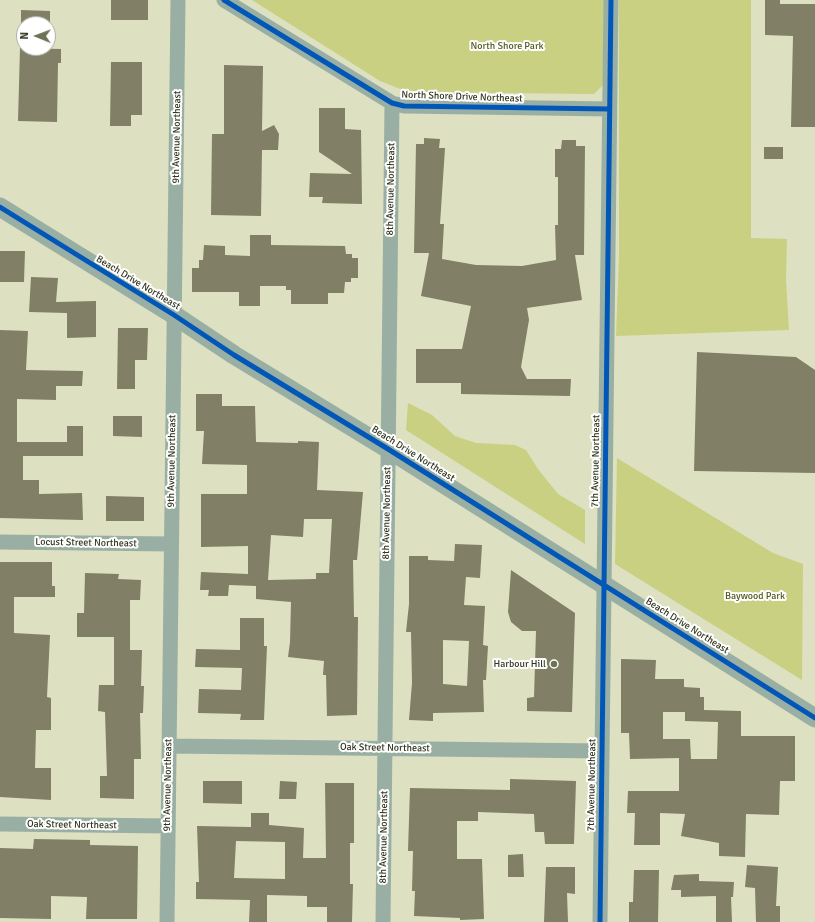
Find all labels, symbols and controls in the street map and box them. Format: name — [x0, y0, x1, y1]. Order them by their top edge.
north arrow — [16, 16, 56, 56]
text: N — [18, 32, 31, 40]
park label: North Shore Park — [470, 40, 544, 52]
street label: North Shore Drive Northeast — [401, 89, 523, 105]
street label: 9th Avenue Northeast — [170, 91, 184, 183]
street label: 8th Avenue Northeast — [384, 143, 398, 235]
street label: Beach Drive Northeast — [94, 253, 182, 313]
street label: 9th Avenue Northeast — [165, 415, 179, 507]
street label: 7th Avenue Northeast — [589, 415, 603, 507]
street label: Beach Drive Northeast — [369, 424, 457, 484]
street label: 8th Avenue Northeast — [380, 467, 394, 559]
street label: Locust Street Northeast — [35, 536, 137, 550]
park label: Baywood Park — [725, 590, 785, 602]
street label: Beach Drive Northeast — [643, 596, 731, 656]
place label: Harbour Hill — [493, 658, 546, 670]
marker: Harbour Hill — [549, 659, 559, 669]
street label: 9th Avenue Northeast — [161, 739, 175, 831]
street label: 7th Avenue Northeast — [585, 739, 599, 831]
street label: Oak Street Northeast — [340, 741, 430, 755]
street label: 8th Avenue Northeast — [377, 791, 391, 883]
street label: Oak Street Northeast — [27, 818, 117, 832]

